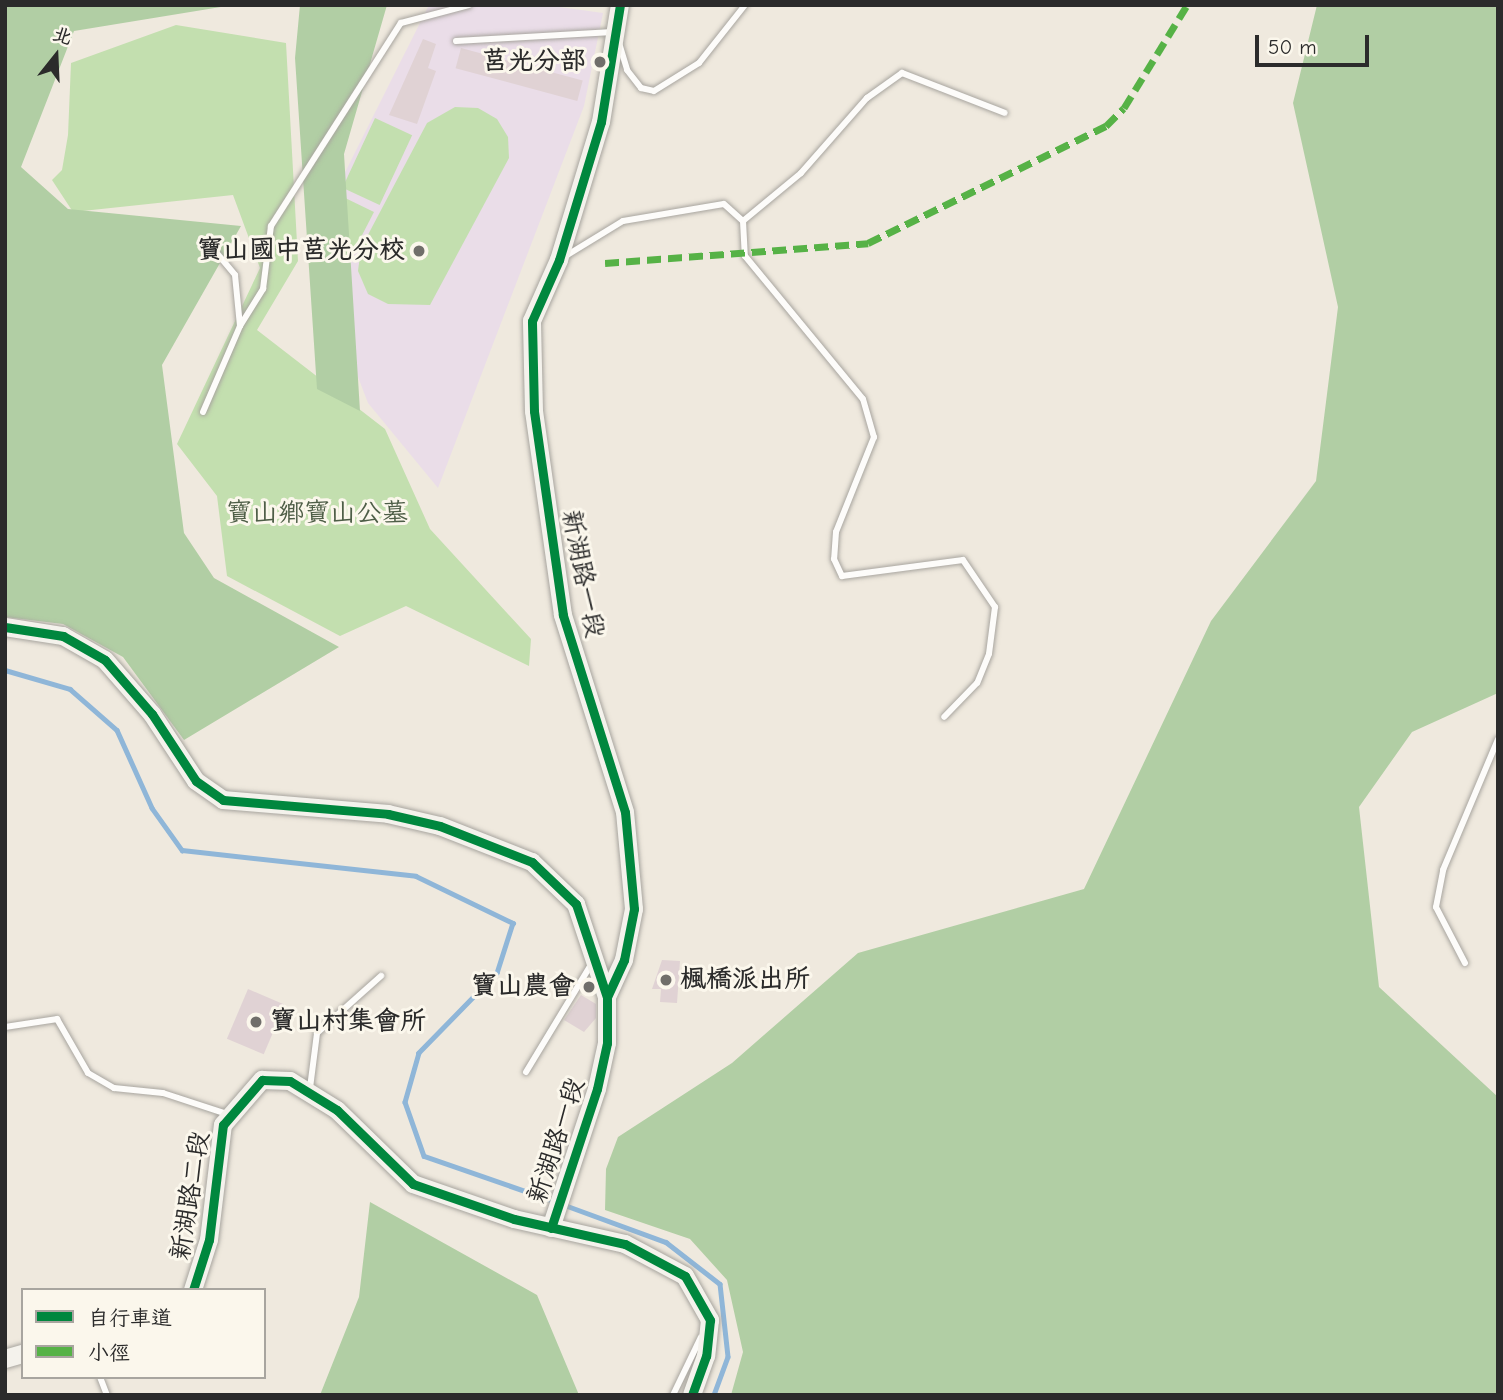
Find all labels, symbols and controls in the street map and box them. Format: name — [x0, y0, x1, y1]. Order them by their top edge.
north arrow — [21, 21, 91, 91]
scale bar — [1258, 21, 1372, 65]
text: 北 — [50, 23, 75, 49]
text: 50 m — [1268, 35, 1317, 59]
place label: 莒光分部 — [482, 46, 586, 78]
marker: 莒光分部 — [592, 54, 608, 70]
place label: 寶山國中莒光分校 — [197, 235, 405, 267]
marker: 寶山國中莒光分校 — [411, 243, 427, 259]
park label: 寶山鄉寶山公墓 — [226, 498, 408, 530]
street label: 新湖路一段 — [554, 507, 610, 641]
place label: 楓橋派出所 — [680, 964, 810, 996]
place label: 寶山農會 — [471, 971, 575, 1003]
marker: 楓橋派出所 — [658, 972, 674, 988]
marker: 寶山農會 — [581, 979, 597, 995]
place label: 寶山村集會所 — [270, 1006, 426, 1038]
marker: 寶山村集會所 — [248, 1014, 264, 1030]
street label: 新湖路一段 — [522, 1074, 592, 1208]
street label: 新湖路二段 — [165, 1129, 217, 1263]
legend — [21, 1288, 266, 1379]
text: 自行車道 — [88, 1306, 172, 1330]
text: 小徑 — [88, 1341, 130, 1365]

